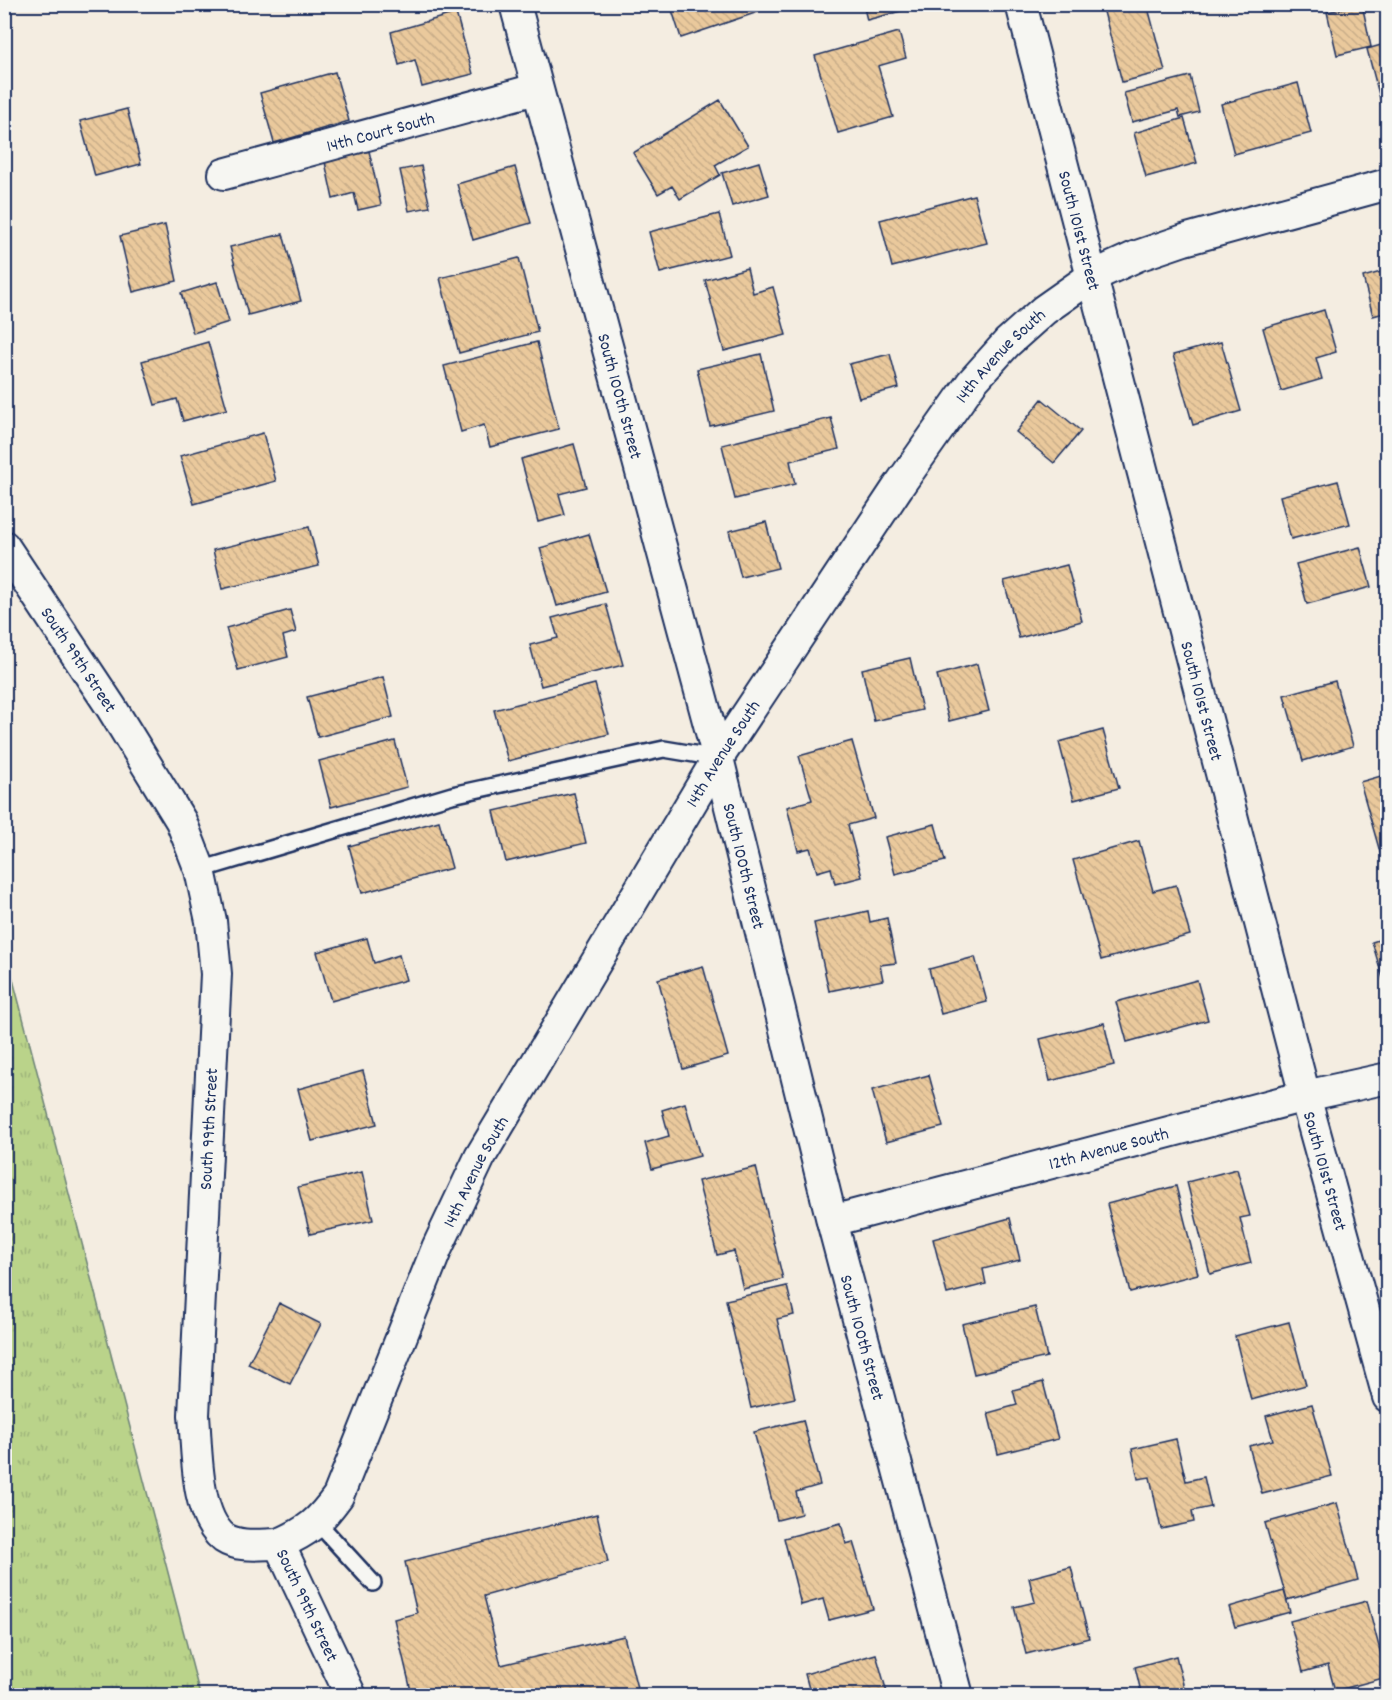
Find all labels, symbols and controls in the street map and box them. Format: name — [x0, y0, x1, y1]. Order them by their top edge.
street label: 14th Court South — [324, 107, 438, 161]
street label: South 101st Street — [1050, 169, 1105, 294]
street label: 14th Avenue South — [951, 304, 1052, 409]
street label: South 100th Street — [589, 331, 647, 463]
street label: South 99th Street — [33, 603, 122, 718]
street label: South 101st Street — [1172, 639, 1227, 764]
street label: 14th Avenue South — [681, 696, 768, 813]
street label: South 100th Street — [715, 801, 770, 933]
street label: South 99th Street — [195, 1067, 226, 1191]
street label: South 101st Street — [1295, 1109, 1352, 1234]
street label: 14th Avenue South — [438, 1112, 517, 1232]
street label: 12th Avenue South — [1047, 1123, 1172, 1178]
street label: South 100th Street — [832, 1272, 889, 1404]
street label: South 99th Street — [268, 1546, 343, 1667]

